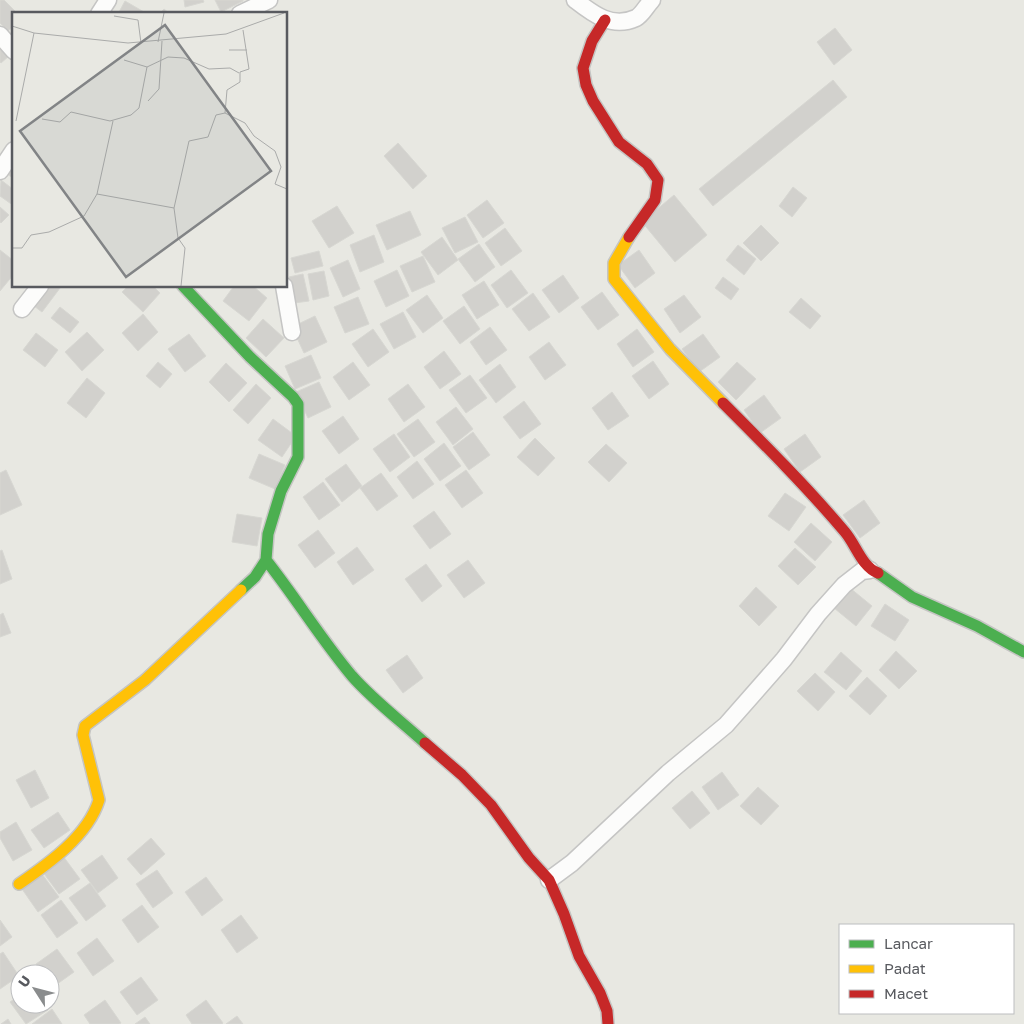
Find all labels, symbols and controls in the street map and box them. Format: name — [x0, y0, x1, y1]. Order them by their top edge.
inset map — [12, 12, 288, 288]
legend — [839, 924, 1014, 1014]
text: Lancar — [884, 934, 933, 952]
text: Padat — [884, 959, 926, 977]
north arrow — [10, 964, 60, 1014]
text: U — [14, 972, 34, 990]
text: Macet — [884, 984, 928, 1002]

